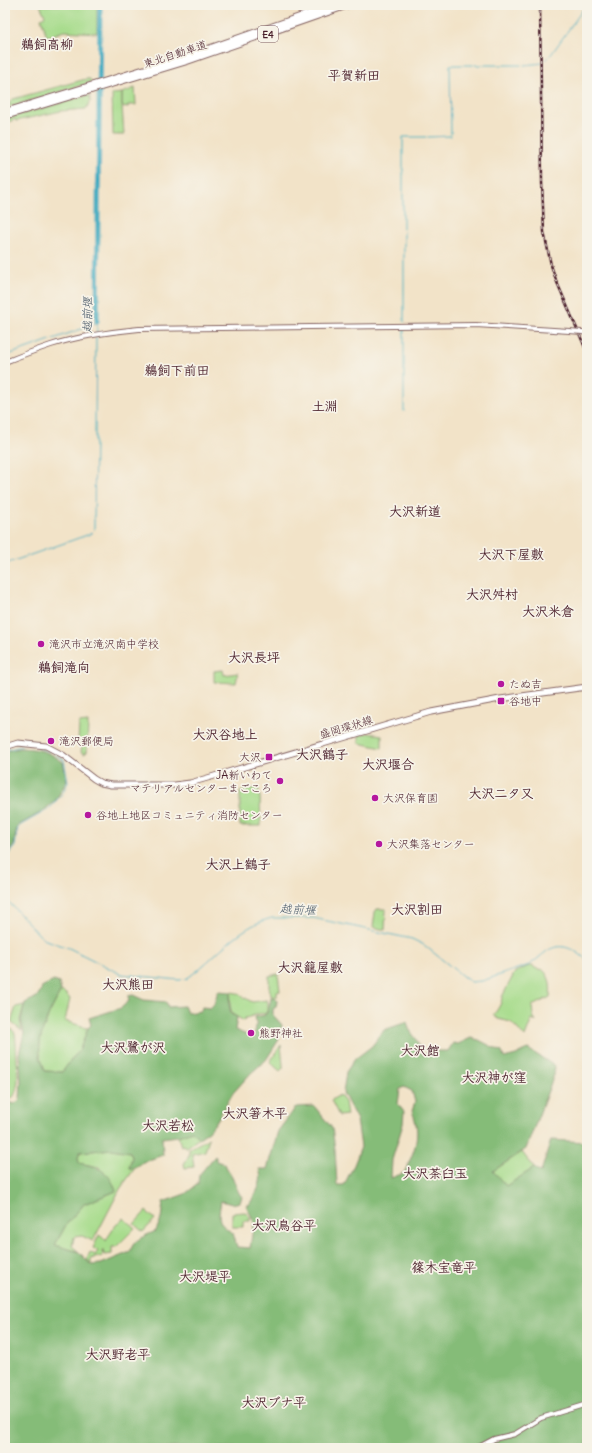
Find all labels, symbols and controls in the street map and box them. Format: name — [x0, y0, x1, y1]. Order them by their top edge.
road number: E4 — [258, 26, 278, 42]
district label: 鵜飼高柳 — [21, 36, 73, 53]
street label: 東北自動車道 — [141, 37, 209, 71]
district label: 平賀新田 — [328, 67, 380, 84]
water label: 越前堰 — [79, 295, 95, 333]
district label: 鵜飼下前田 — [144, 362, 210, 379]
district label: 土淵 — [312, 398, 338, 415]
district label: 大沢新道 — [389, 503, 441, 520]
district label: 大沢下屋敷 — [478, 546, 544, 563]
district label: 大沢舛村 — [466, 586, 518, 603]
district label: 大沢米倉 — [522, 603, 574, 620]
place label: 滝沢市立滝沢南中学校 — [49, 637, 159, 651]
marker: 滝沢市立滝沢南中学校 — [36, 639, 46, 649]
district label: 大沢長坪 — [228, 649, 280, 666]
district label: 鵜飼滝向 — [38, 659, 90, 676]
place label: たぬ吉 — [509, 677, 542, 691]
marker: たぬ吉 — [496, 679, 506, 689]
place label: 谷地中 — [509, 694, 542, 708]
marker: 谷地中 — [496, 696, 506, 706]
street label: 盛岡環状線 — [318, 712, 374, 742]
district label: 大沢谷地上 — [192, 726, 258, 743]
place label: 滝沢郵便局 — [59, 734, 114, 748]
marker: 滝沢郵便局 — [46, 736, 56, 746]
district label: 大沢鶴子 — [296, 746, 348, 763]
place label: 大沢 — [239, 750, 261, 764]
marker: 大沢 — [264, 752, 274, 762]
district label: 大沢堰合 — [362, 756, 414, 773]
place label: JA新いわて マテリアルセンターまごころ — [130, 768, 272, 795]
marker: JA新いわて マテリアルセンターまごころ — [275, 776, 285, 786]
district label: 大沢二タ又 — [468, 785, 534, 802]
place label: 大沢保育園 — [383, 791, 438, 805]
marker: 大沢保育園 — [370, 793, 380, 803]
place label: 谷地上地区コミュニティ消防センター — [96, 808, 283, 822]
marker: 谷地上地区コミュニティ消防センター — [83, 810, 93, 820]
place label: 大沢集落センター — [387, 837, 475, 851]
marker: 大沢集落センター — [374, 839, 384, 849]
district label: 大沢上鶴子 — [205, 856, 271, 873]
water label: 越前堰 — [280, 901, 318, 918]
district label: 大沢割田 — [391, 901, 443, 918]
district label: 大沢籠屋敷 — [277, 959, 343, 976]
district label: 大沢熊田 — [102, 976, 154, 993]
place label: 熊野神社 — [259, 1026, 303, 1040]
marker: 熊野神社 — [246, 1028, 256, 1038]
district label: 大沢鷺が沢 — [100, 1039, 166, 1056]
district label: 大沢館 — [400, 1042, 440, 1059]
district label: 大沢神が窪 — [461, 1069, 527, 1086]
district label: 大沢箸木平 — [222, 1105, 288, 1122]
district label: 大沢若松 — [142, 1117, 194, 1134]
district label: 大沢茶臼玉 — [402, 1165, 468, 1182]
district label: 大沢鳥谷平 — [251, 1217, 317, 1234]
district label: 篠木宝竜平 — [411, 1259, 477, 1276]
district label: 大沢堤平 — [179, 1268, 231, 1285]
district label: 大沢野老平 — [85, 1346, 151, 1363]
district label: 大沢ブナ平 — [241, 1394, 307, 1411]

